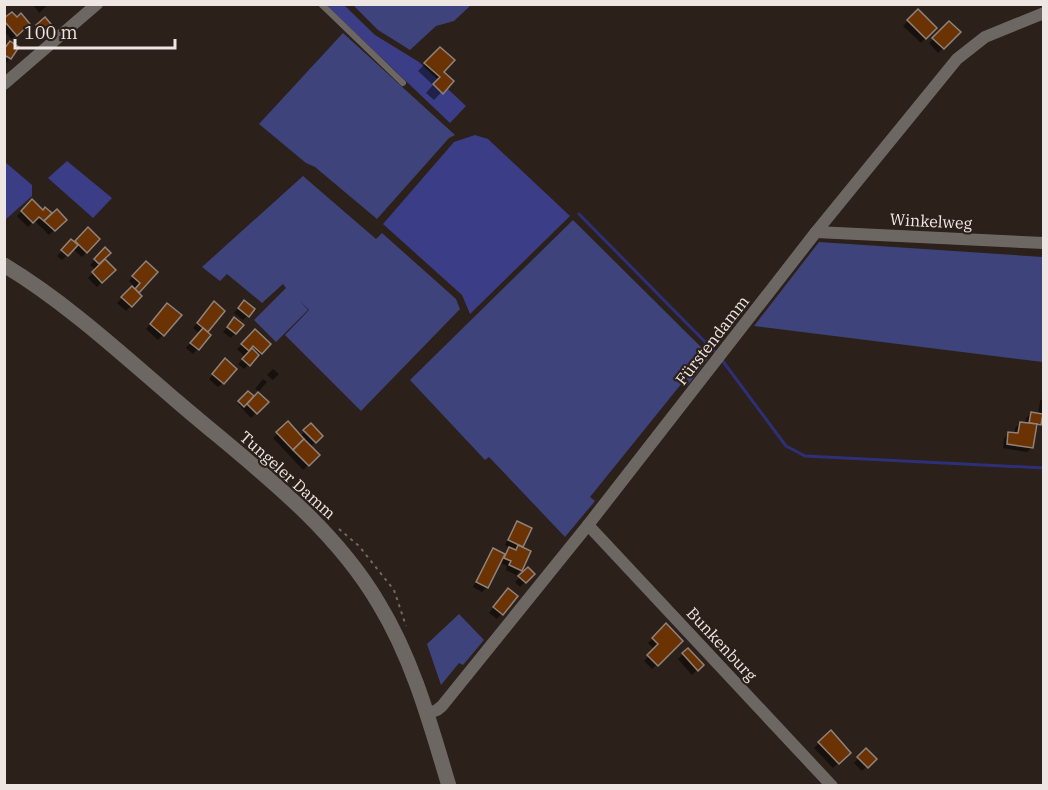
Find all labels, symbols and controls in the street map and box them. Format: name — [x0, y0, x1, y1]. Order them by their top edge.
scale bar — [15, 12, 176, 50]
text: 100 m — [24, 21, 78, 44]
street label: Winkelweg — [889, 209, 973, 233]
street label: Fürstendamm — [671, 291, 753, 389]
street label: Tungeler Damm — [236, 427, 340, 523]
street label: Bunkenburg — [683, 603, 762, 685]

